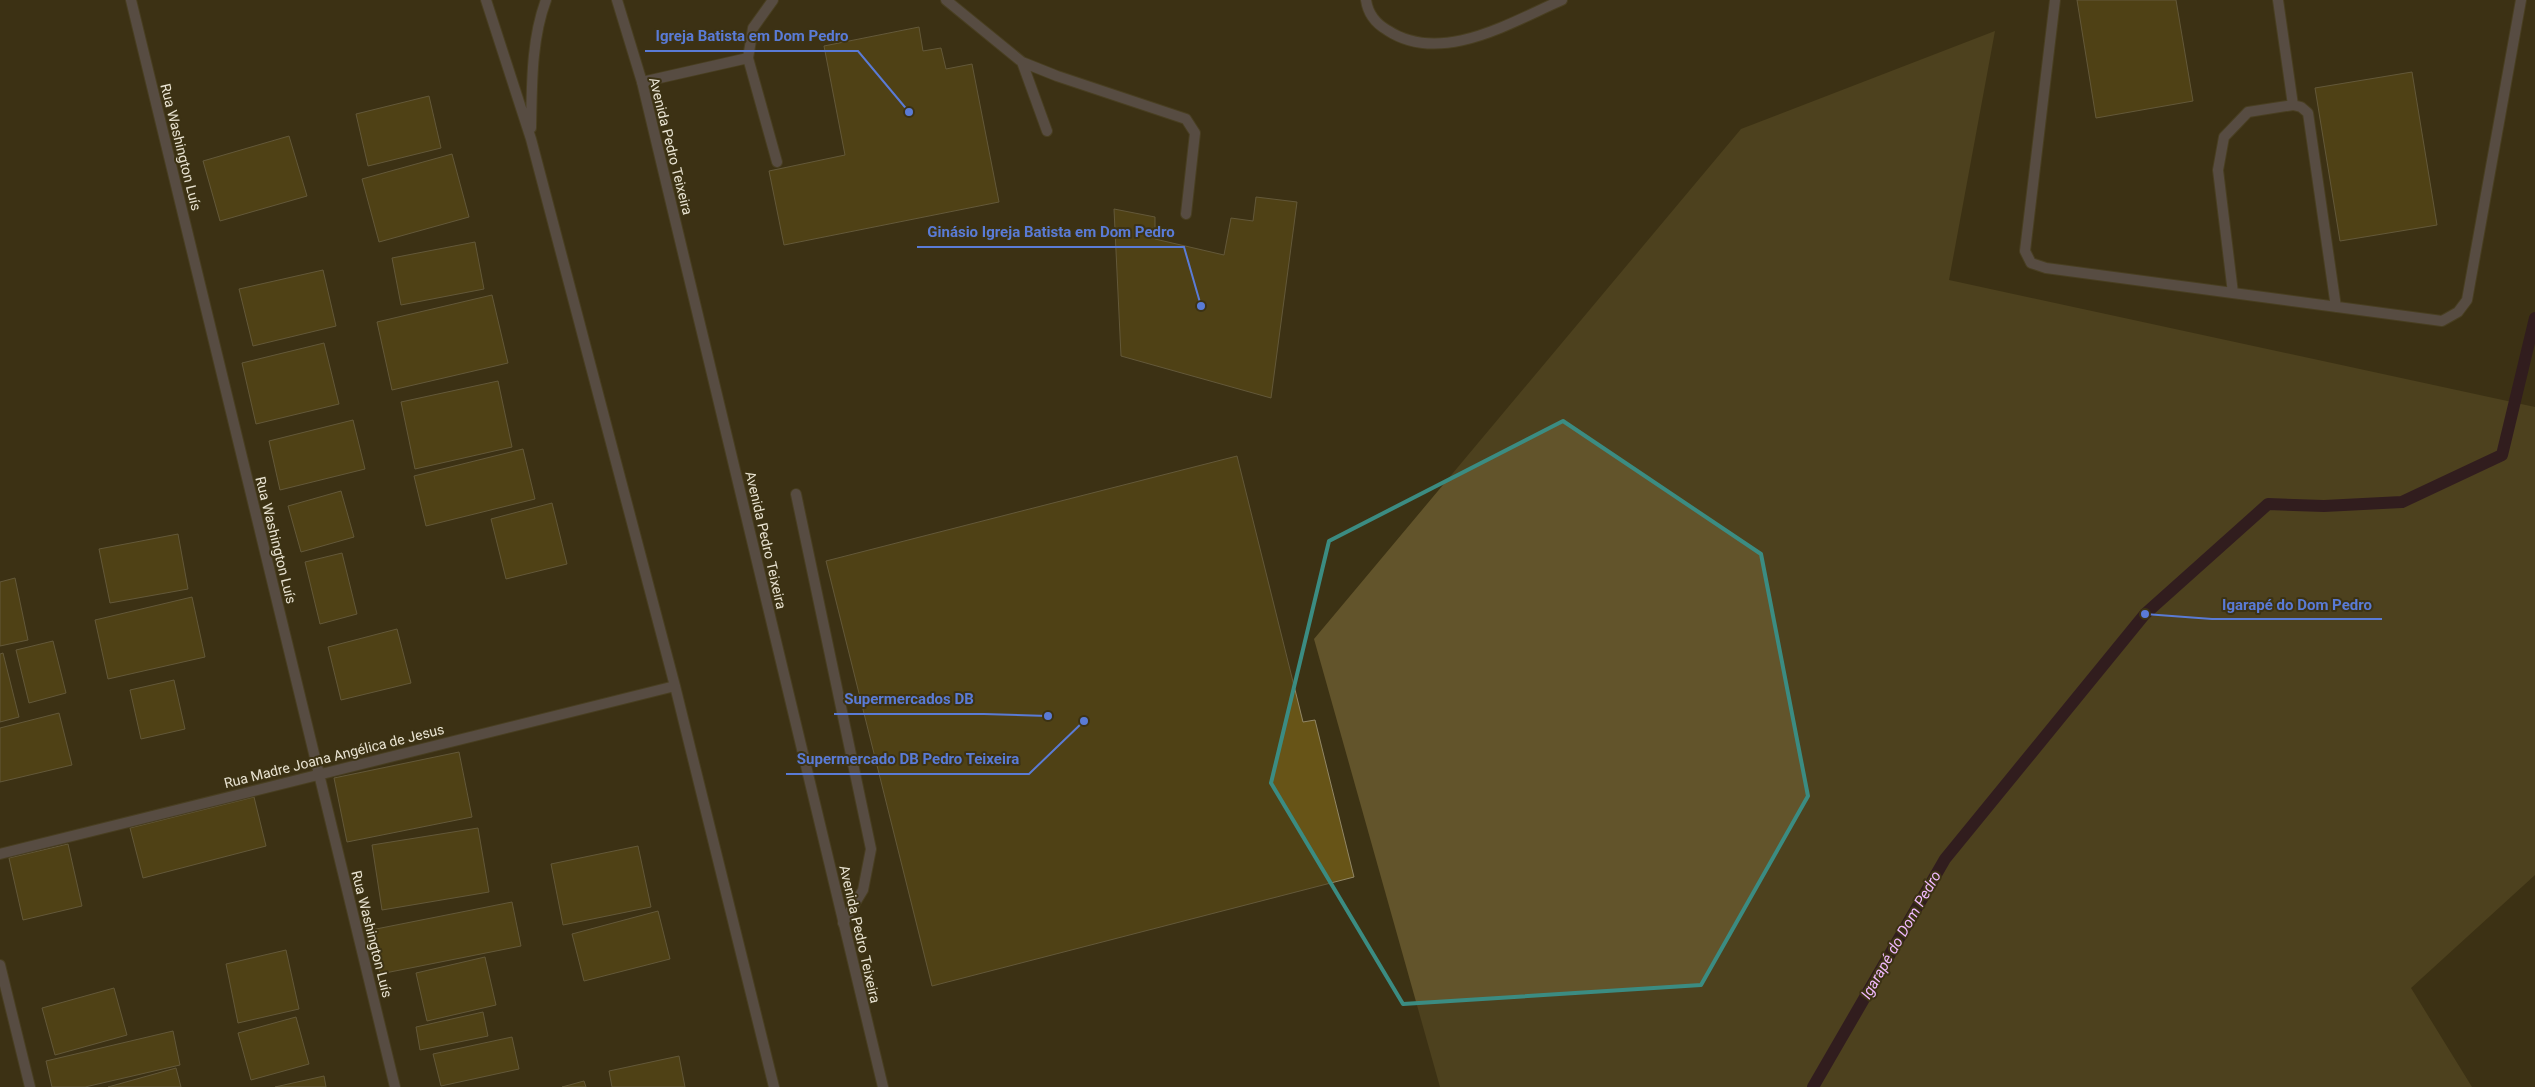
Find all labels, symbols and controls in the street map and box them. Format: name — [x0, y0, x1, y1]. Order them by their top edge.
callout: Igreja Batista em Dom Pedro — [645, 21, 858, 51]
text: Igreja Batista em Dom Pedro — [656, 27, 848, 45]
street label: Avenida Pedro Teixeira — [646, 76, 696, 216]
street label: Rua Washington Luís — [157, 82, 205, 212]
callout: Ginásio Igreja Batista em Dom Pedro — [917, 217, 1184, 247]
text: Ginásio Igreja Batista em Dom Pedro — [927, 223, 1175, 241]
street label: Avenida Pedro Teixeira — [742, 469, 790, 611]
street label: Rua Washington Luís — [252, 475, 300, 605]
callout: Igarapé do Dom Pedro — [2212, 589, 2382, 619]
text: Igarapé do Dom Pedro — [2222, 596, 2372, 614]
callout: Supermercados DB — [834, 684, 984, 714]
text: Supermercados DB — [844, 690, 974, 708]
street label: Rua Madre Joana Angélica de Jesus — [222, 721, 446, 791]
callout: Supermercado DB Pedro Teixeira — [786, 744, 1029, 774]
text: Supermercado DB Pedro Teixeira — [797, 750, 1019, 768]
street label: Avenida Pedro Teixeira — [836, 863, 884, 1005]
water label: Igarapé do Dom Pedro — [1857, 868, 1945, 1002]
street label: Rua Washington Luís — [348, 869, 396, 999]

